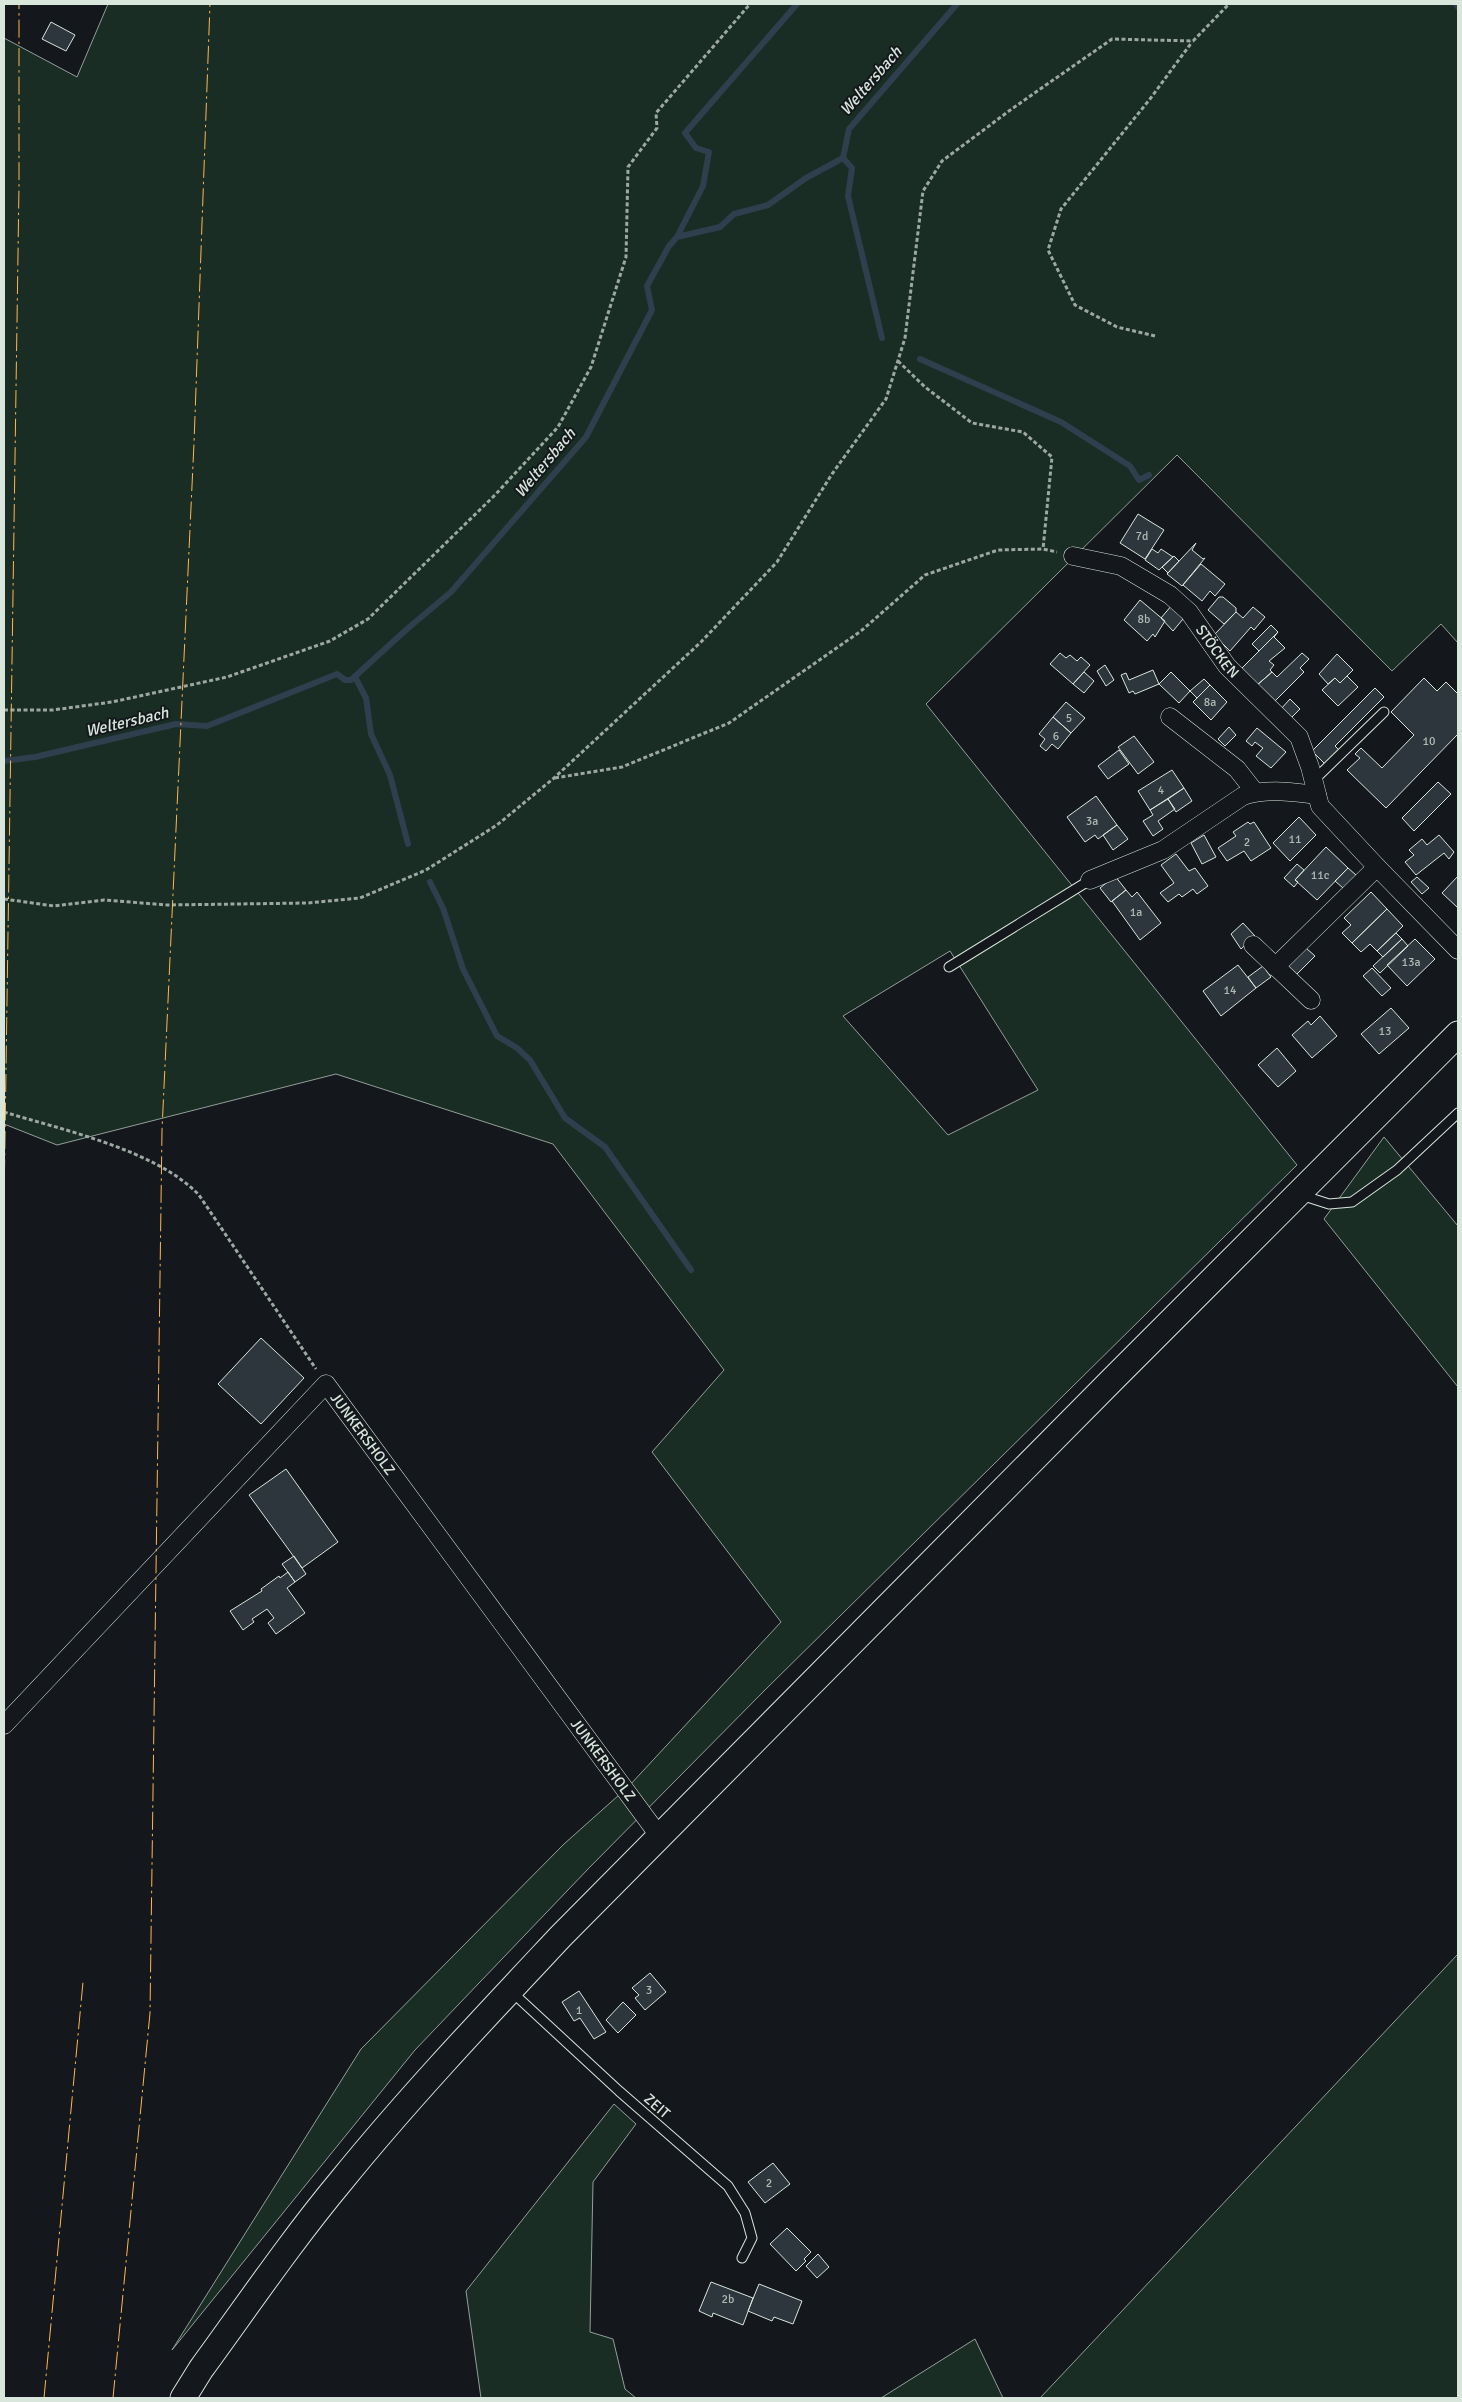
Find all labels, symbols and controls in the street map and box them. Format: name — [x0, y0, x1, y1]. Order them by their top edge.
water label: Weltersbach — [836, 42, 907, 119]
water label: Weltersbach — [510, 423, 581, 502]
house number: 7d — [1136, 529, 1148, 544]
house number: 8b — [1138, 612, 1150, 627]
street label: STÖCKEN — [1192, 621, 1243, 682]
house number: 8a — [1204, 695, 1216, 710]
water label: Weltersbach — [84, 702, 172, 741]
house number: 5 — [1066, 711, 1072, 726]
house number: 6 — [1053, 729, 1059, 744]
house number: 10 — [1423, 734, 1435, 749]
house number: 4 — [1158, 783, 1165, 798]
house number: 3a — [1086, 814, 1098, 829]
house number: 11 — [1289, 832, 1301, 847]
house number: 2 — [1244, 835, 1250, 850]
house number: 11c — [1311, 868, 1330, 883]
house number: 1a — [1130, 905, 1142, 920]
house number: 13a — [1401, 955, 1421, 970]
house number: 14 — [1224, 983, 1237, 998]
house number: 13 — [1379, 1024, 1391, 1039]
street label: JUNKERSHOLZ — [326, 1389, 399, 1479]
street label: JUNKERSHOLZ — [567, 1715, 639, 1805]
house number: 3 — [646, 1983, 652, 1998]
house number: 1 — [576, 2003, 582, 2018]
street label: ZEIT — [640, 2090, 674, 2123]
house number: 2 — [766, 2176, 772, 2191]
house number: 2b — [722, 2292, 734, 2307]

